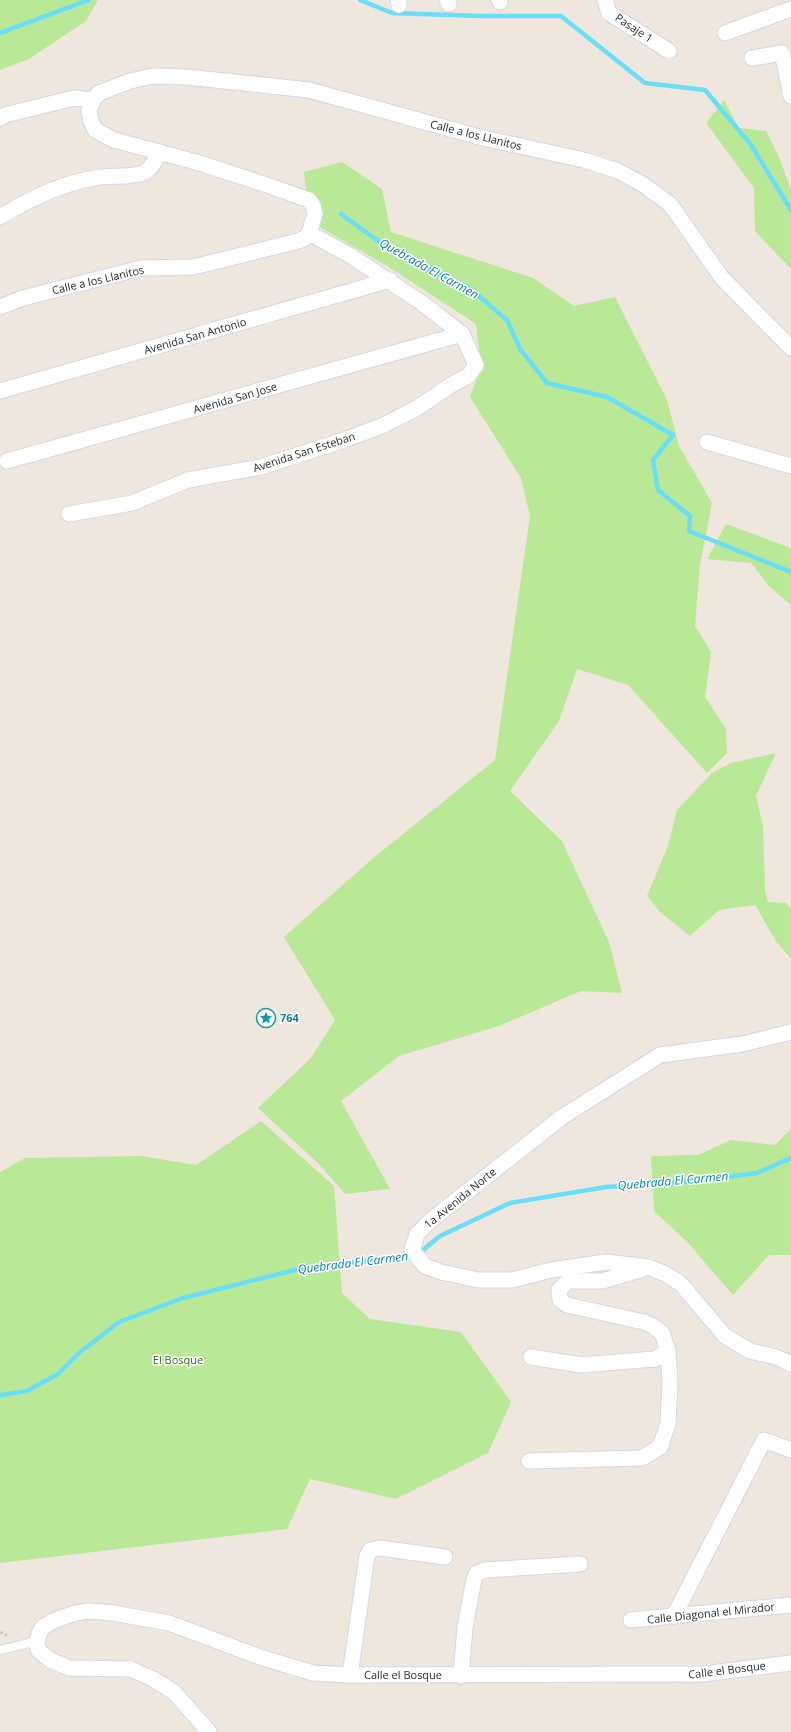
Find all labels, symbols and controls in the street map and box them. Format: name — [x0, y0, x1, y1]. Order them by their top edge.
street label: Pasaje 1 — [612, 10, 656, 45]
street label: Calle a los Llanitos — [429, 116, 524, 153]
water label: Quebrada El Carmen — [377, 234, 482, 303]
street label: Calle a los Llanitos — [50, 262, 145, 297]
street label: Avenida San Antonio — [142, 314, 248, 357]
street label: Avenida San Jose — [191, 378, 279, 417]
street label: Avenida San Esteban — [251, 428, 357, 475]
place icon: 764 — [255, 1007, 277, 1029]
place label: 764 — [280, 1010, 300, 1025]
street label: 1a Avenida Norte — [421, 1164, 499, 1231]
water label: Quebrada El Carmen — [617, 1167, 729, 1194]
water label: Quebrada El Carmen — [297, 1247, 409, 1278]
park label: El Bosque — [153, 1352, 203, 1367]
street label: Calle Diagonal el Mirador — [646, 1598, 776, 1627]
street label: Calle el Bosque — [687, 1657, 767, 1682]
street label: Calle el Bosque — [364, 1667, 442, 1682]

